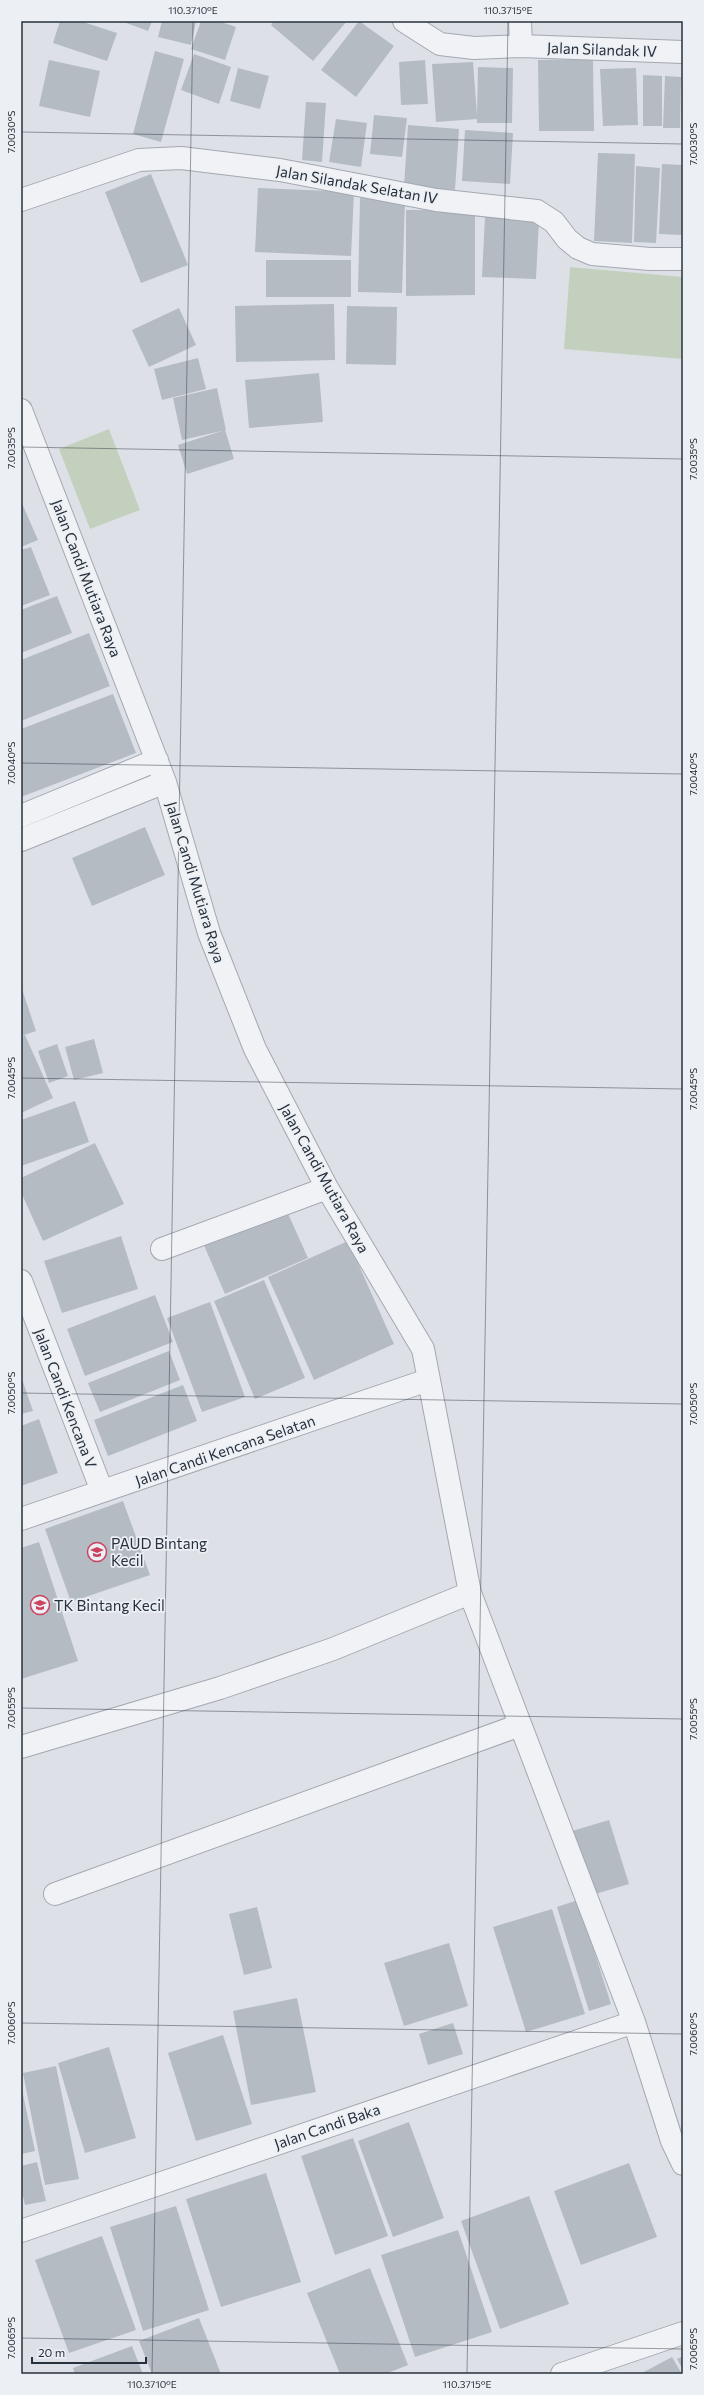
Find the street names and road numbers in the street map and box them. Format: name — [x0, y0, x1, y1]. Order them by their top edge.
street label: Jalan Silandak IV — [547, 38, 657, 60]
street label: Jalan Silandak Selatan IV — [275, 161, 439, 207]
street label: Jalan Candi Mutiara Raya — [49, 496, 125, 660]
street label: Jalan Candi Mutiara Raya — [163, 799, 229, 965]
street label: Jalan Candi Mutiara Raya — [276, 1100, 374, 1256]
street label: Jalan Candi Kencana V — [31, 1326, 101, 1470]
street label: Jalan Candi Kencana Selatan — [133, 1411, 317, 1489]
street label: Jalan Candi Baka — [272, 2099, 382, 2153]

